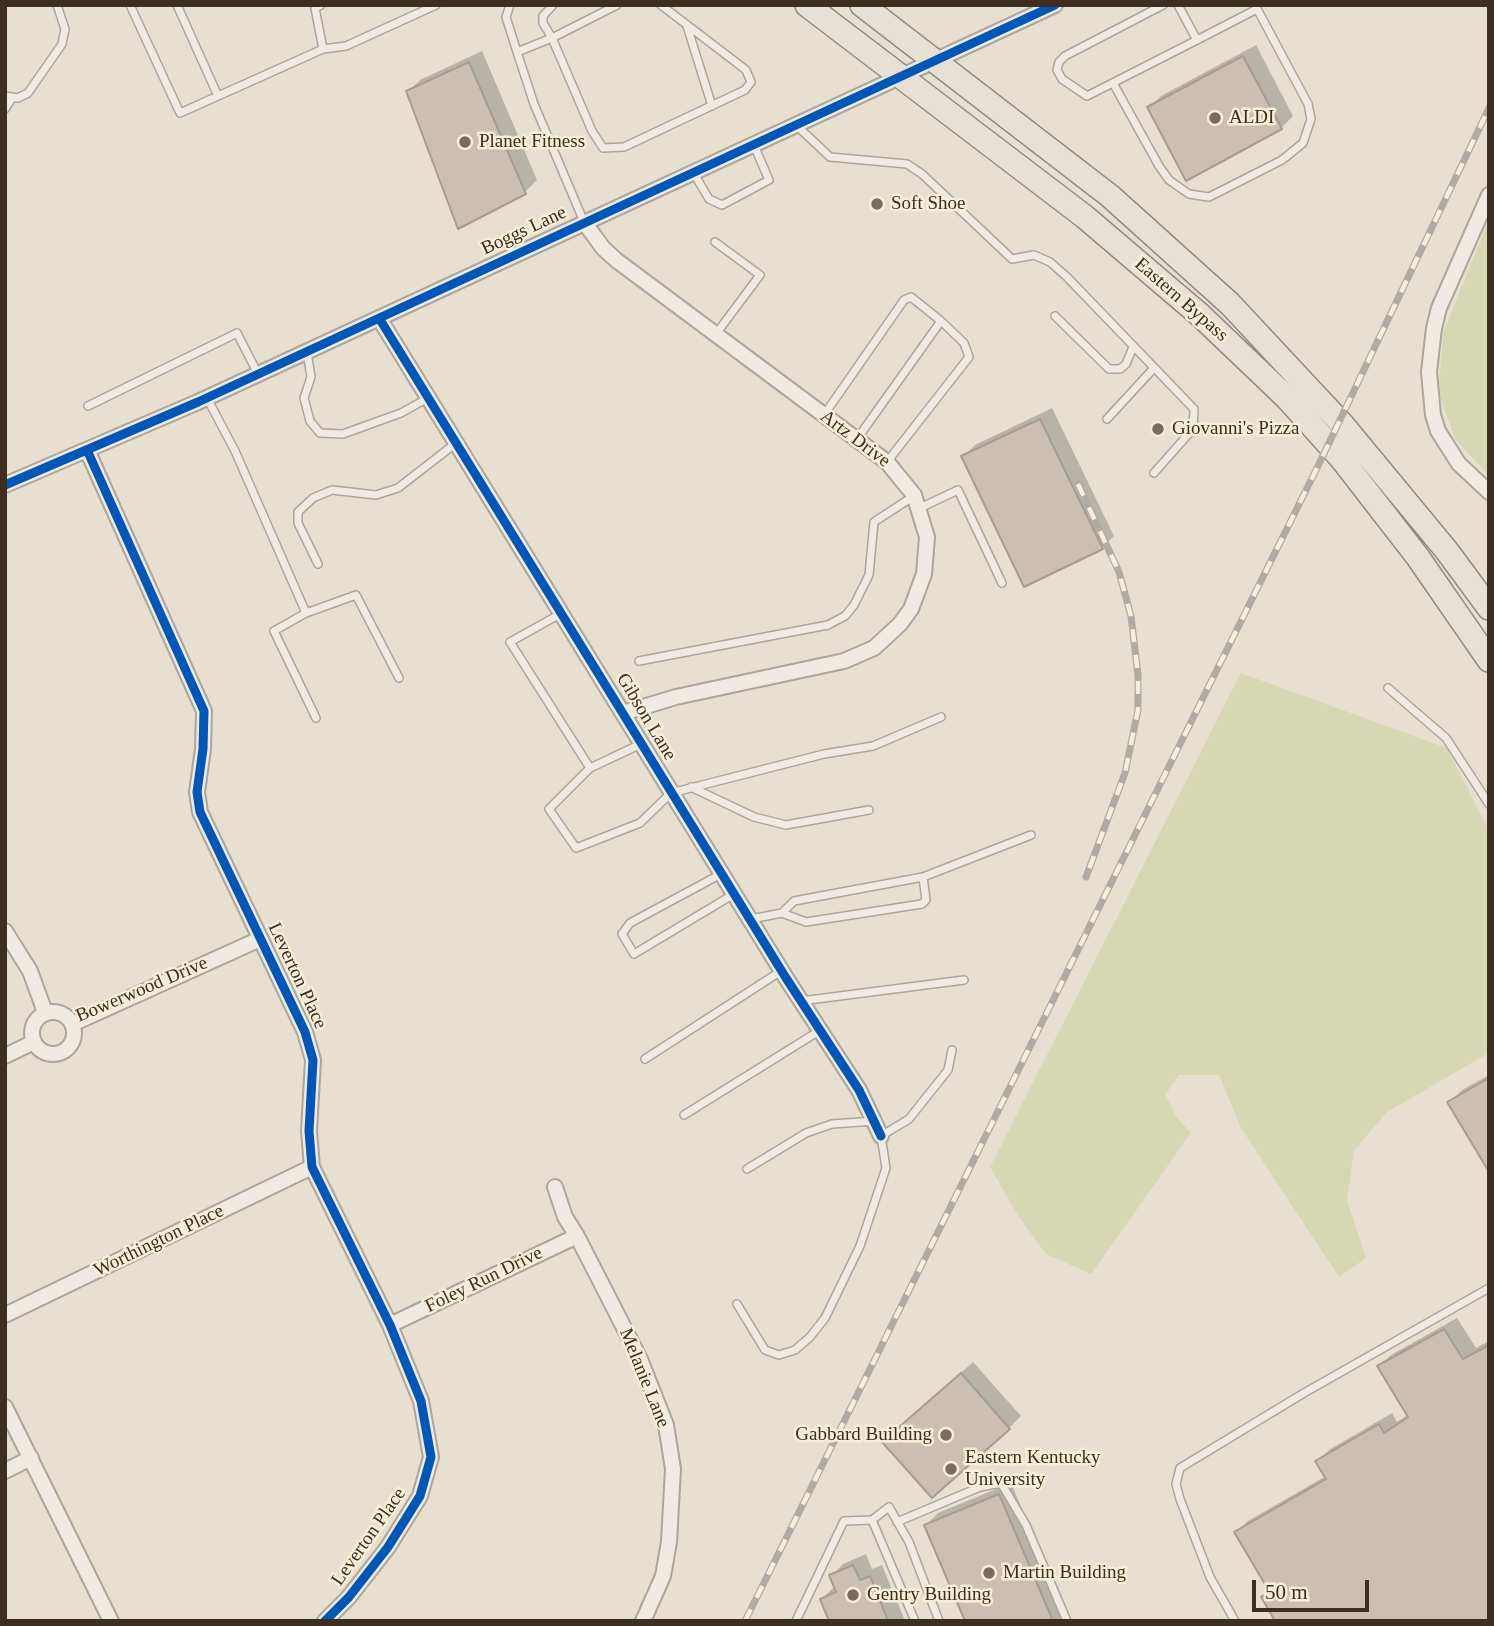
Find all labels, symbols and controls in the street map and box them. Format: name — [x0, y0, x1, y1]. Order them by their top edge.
place label: ALDI — [1229, 107, 1274, 129]
marker: ALDI — [1207, 110, 1223, 126]
place label: Planet Fitness — [479, 131, 585, 153]
marker: Planet Fitness — [457, 134, 473, 150]
place label: Soft Shoe — [891, 193, 965, 215]
marker: Soft Shoe — [869, 196, 885, 212]
street label: Boggs Lane — [478, 201, 570, 261]
street label: Eastern Bypass — [1130, 253, 1232, 347]
street label: Artz Drive — [815, 405, 895, 473]
place label: Giovanni's Pizza — [1172, 418, 1299, 440]
marker: Giovanni's Pizza — [1150, 421, 1166, 437]
street label: Gibson Lane — [611, 669, 681, 765]
street label: Leverton Place — [262, 919, 332, 1033]
street label: Bowerwood Drive — [73, 952, 211, 1028]
street label: Worthington Place — [90, 1200, 228, 1282]
street label: Foley Run Drive — [422, 1242, 546, 1318]
street label: Melanie Lane — [614, 1325, 674, 1431]
place label: Gabbard Building — [795, 1424, 932, 1446]
marker: Gabbard Building — [938, 1427, 954, 1443]
place label: Eastern Kentucky University — [965, 1447, 1101, 1491]
marker: Eastern Kentucky University — [943, 1461, 959, 1477]
street label: Leverton Place — [327, 1484, 411, 1590]
place label: Martin Building — [1003, 1562, 1126, 1584]
marker: Martin Building — [981, 1565, 997, 1581]
scale bar — [1256, 1566, 1373, 1610]
text: 50 m — [1265, 1580, 1308, 1604]
place label: Gentry Building — [867, 1584, 991, 1606]
marker: Gentry Building — [845, 1587, 861, 1603]

